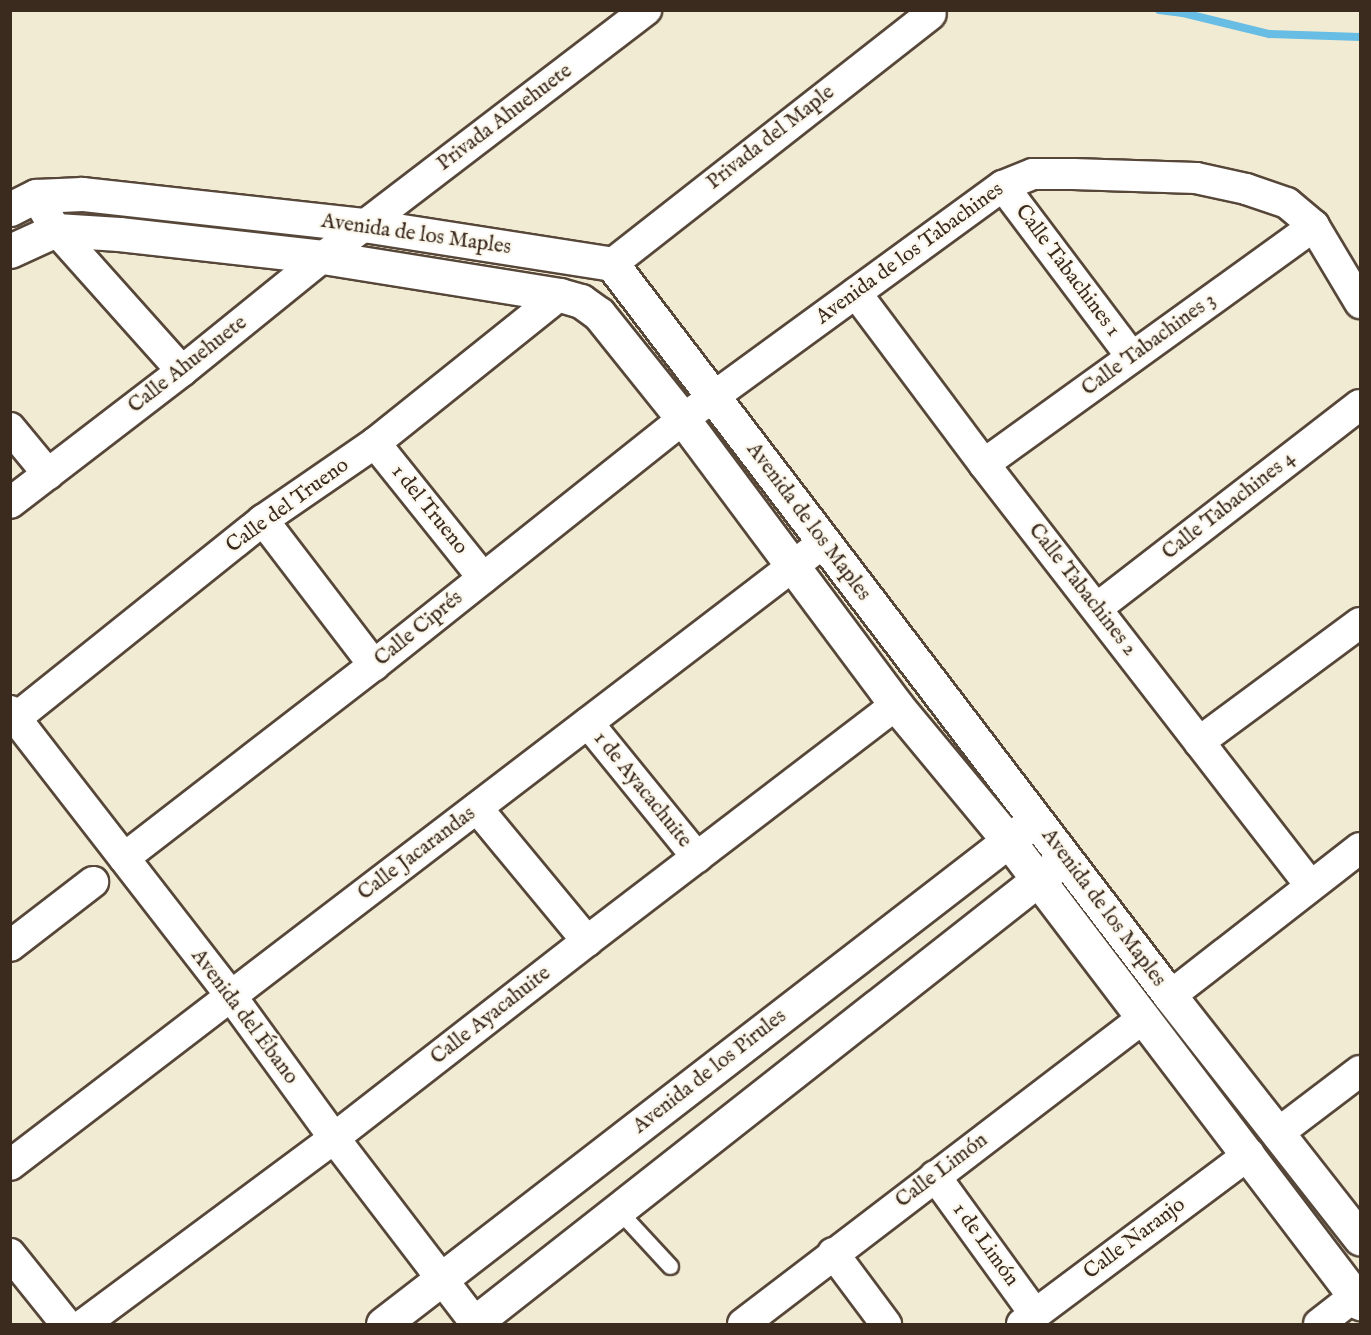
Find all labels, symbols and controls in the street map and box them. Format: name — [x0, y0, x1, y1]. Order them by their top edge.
street label: Privada Ahuehuete — [432, 59, 578, 177]
street label: Privada del Maple — [702, 80, 840, 196]
street label: Avenida de los Tabachines — [811, 178, 1009, 330]
street label: Calle Tabachines 1 — [1009, 200, 1125, 342]
street label: Avenida de los Maples — [320, 209, 512, 261]
street label: Calle Tabachines 3 — [1077, 288, 1221, 402]
street label: Calle Ahuehuete — [124, 311, 252, 419]
street label: Avenida de los Maples — [740, 438, 876, 606]
street label: Calle Tabachines 4 — [1158, 446, 1300, 566]
street label: Calle del Trueno — [222, 453, 354, 559]
street label: 1 del Trueno — [385, 460, 473, 560]
street label: Calle Tabachines 2 — [1022, 519, 1142, 661]
street label: Calle Ciprés — [370, 586, 468, 672]
street label: 1 de Ayacachuite — [587, 727, 697, 853]
street label: Calle Jacarandas — [353, 802, 481, 906]
street label: Avenida de los Maples — [1035, 824, 1171, 992]
street label: Avenida del Ébano — [185, 944, 303, 1090]
street label: Calle Ayacahuite — [426, 961, 556, 1071]
street label: Avenida de los Pirules — [628, 1004, 792, 1140]
street label: Calle Limón — [891, 1128, 993, 1214]
street label: Calle Naranjo — [1079, 1193, 1191, 1285]
street label: 1 de Limón — [946, 1198, 1024, 1292]

